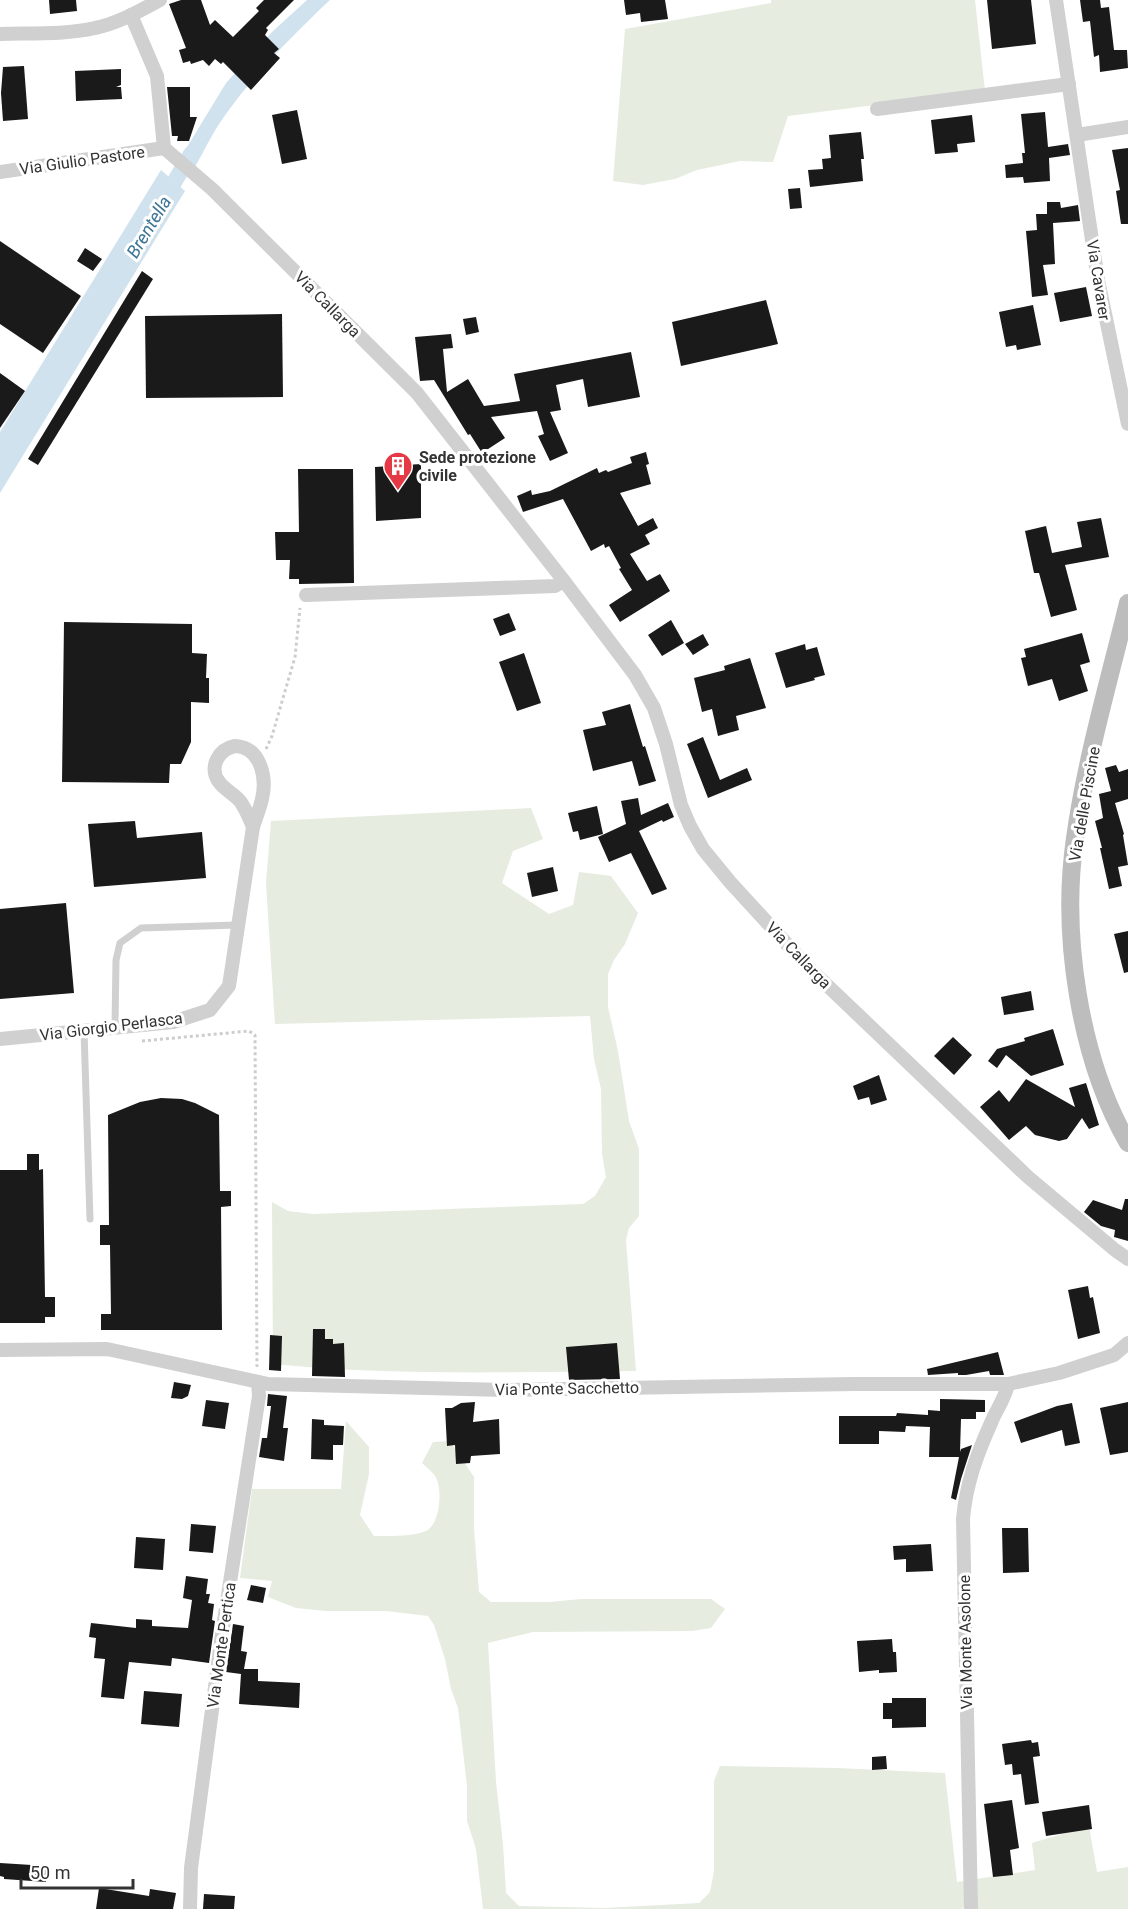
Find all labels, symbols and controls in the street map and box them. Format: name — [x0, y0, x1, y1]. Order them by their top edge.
street label: Via Giulio Pastore — [18, 142, 146, 179]
water label: Brentella — [122, 192, 175, 262]
street label: Via Cavarer — [1083, 238, 1114, 322]
street label: Via Callarga — [291, 267, 365, 341]
place label: Sede protezione civile — [419, 448, 536, 485]
building icon: Sede protezione civile — [382, 450, 414, 492]
street label: Via delle Piscine — [1065, 745, 1104, 863]
street label: Via Callarga — [762, 918, 835, 993]
street label: Via Giorgio Perlasca — [39, 1008, 184, 1045]
street label: Via Ponte Sacchetto — [495, 1378, 639, 1399]
street label: Via Monte Asolone — [955, 1575, 976, 1709]
street label: Via Monte Pertica — [203, 1581, 240, 1709]
scale bar — [21, 1852, 134, 1890]
text: 50 m — [30, 1862, 70, 1883]

